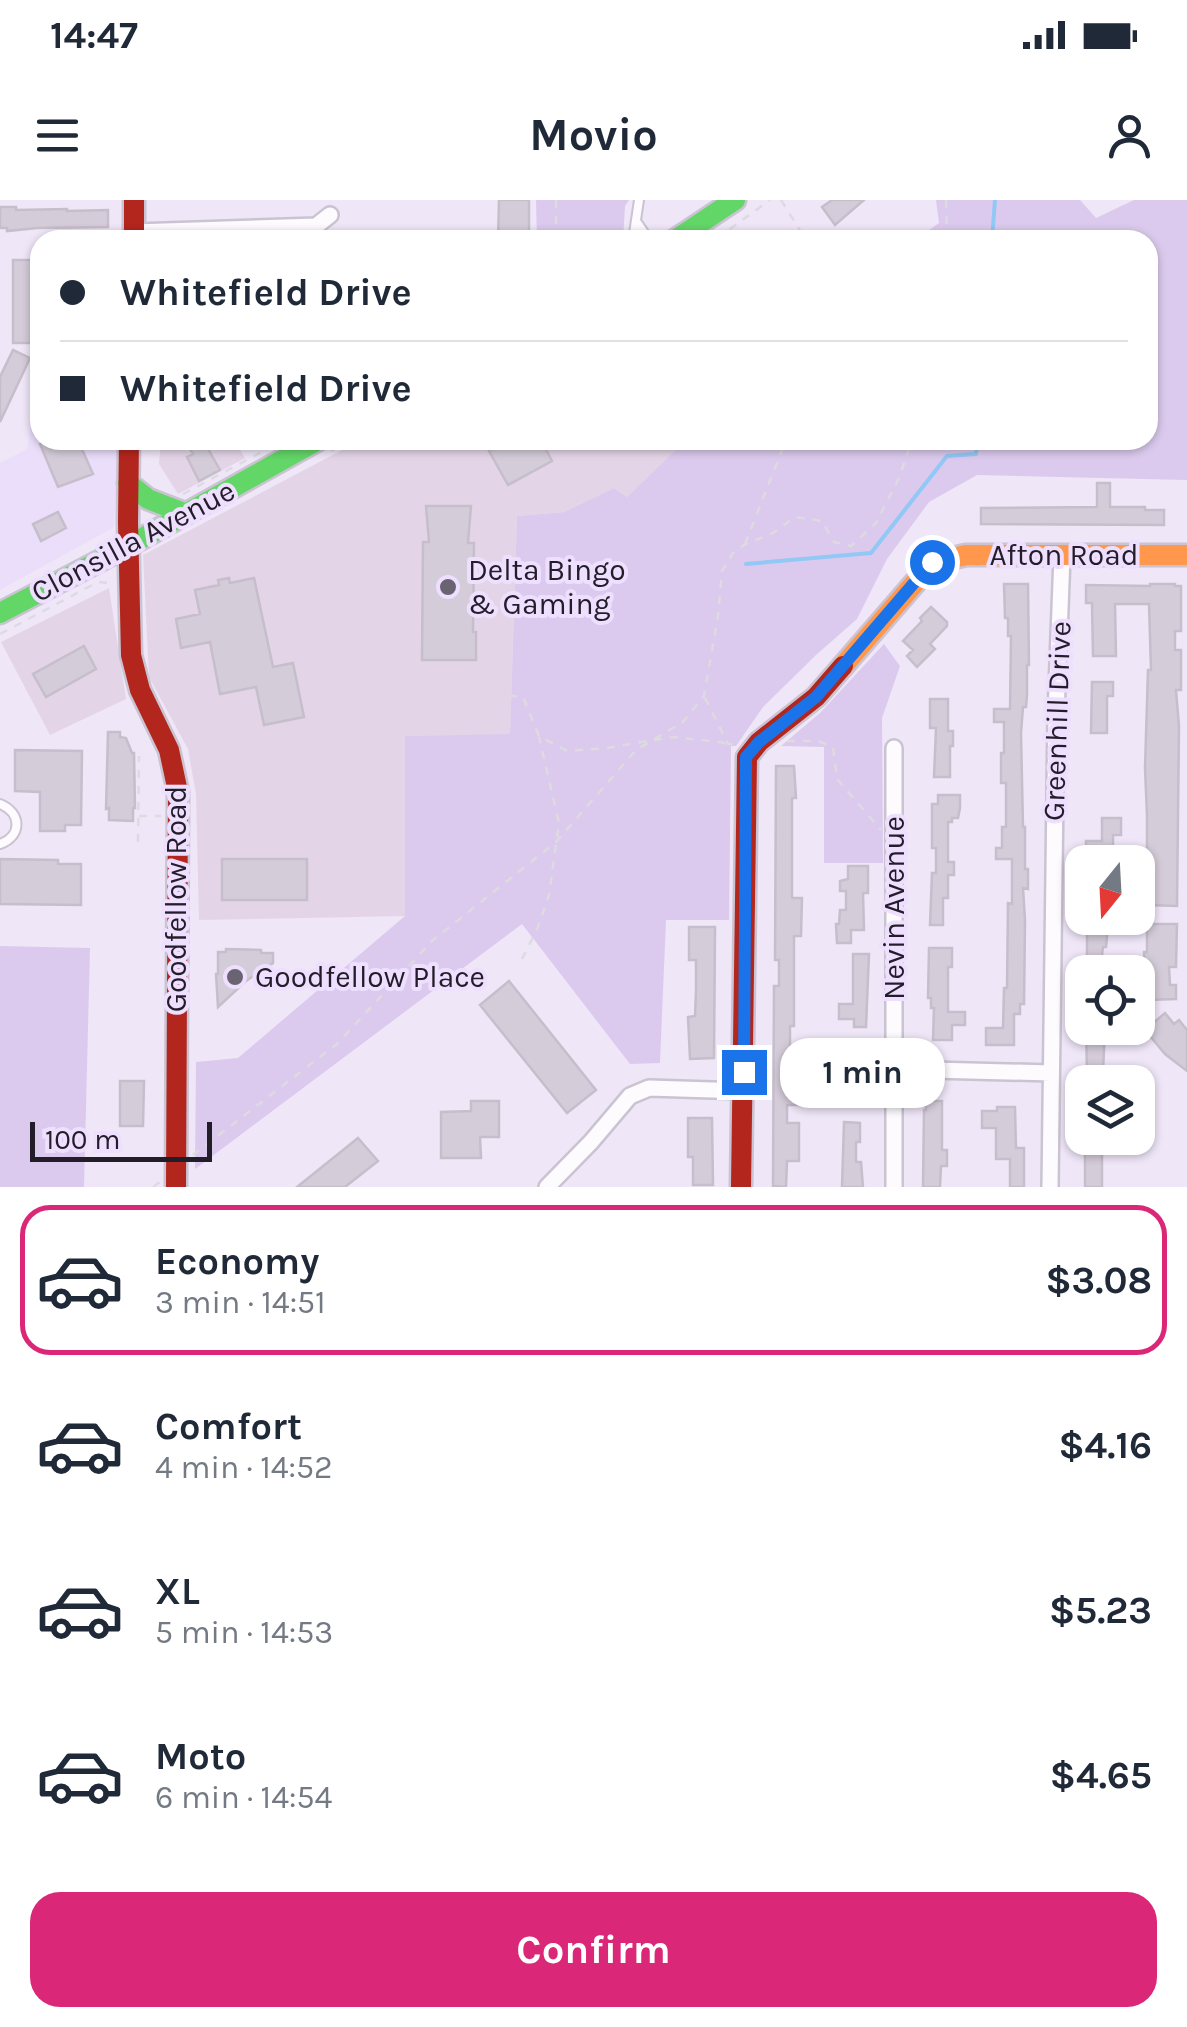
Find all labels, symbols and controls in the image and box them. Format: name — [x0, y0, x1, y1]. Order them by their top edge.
text: 14:47 — [50, 13, 138, 58]
icon: menu — [30, 108, 85, 163]
icon: person — [1102, 108, 1157, 163]
text: Movio — [529, 109, 658, 161]
text: Whitefield Drive — [120, 270, 412, 315]
text: Whitefield Drive — [120, 366, 412, 411]
street label: Clonsilla Avenue — [25, 472, 241, 610]
street label: Afton Road — [989, 537, 1139, 573]
route start — [910, 540, 955, 585]
place label: Delta Bingo & Gaming — [468, 552, 626, 622]
marker: Delta Bingo & Gaming — [437, 576, 459, 598]
street label: Greenhill Drive — [1036, 620, 1078, 822]
street label: Goodfellow Road — [158, 786, 194, 1012]
street label: Nevin Avenue — [876, 816, 912, 1000]
north arrow — [1065, 845, 1155, 935]
map controls — [1065, 845, 1155, 1155]
button: locate — [1065, 955, 1155, 1045]
place label: Goodfellow Place — [255, 959, 485, 995]
marker: Goodfellow Place — [224, 966, 246, 988]
callout: 1 min — [779, 1037, 944, 1107]
route end — [722, 1050, 767, 1095]
text: 1 min — [822, 1054, 903, 1091]
button: layers — [1065, 1065, 1155, 1155]
scale bar — [30, 1117, 212, 1161]
text: 100 m — [45, 1123, 120, 1156]
icon: car — [35, 1235, 125, 1325]
text: Economy — [155, 1239, 319, 1284]
text: $3.08 — [1045, 1258, 1152, 1303]
text: 3 min · 14:51 — [155, 1284, 326, 1321]
icon: car — [35, 1400, 125, 1490]
text: Comfort — [155, 1404, 302, 1449]
text: $4.16 — [1058, 1423, 1152, 1468]
text: 4 min · 14:52 — [155, 1449, 333, 1486]
icon: car — [35, 1565, 125, 1655]
text: XL — [155, 1569, 200, 1614]
text: $5.23 — [1049, 1588, 1152, 1633]
text: 5 min · 14:53 — [155, 1614, 333, 1651]
icon: car — [35, 1730, 125, 1820]
text: Moto — [155, 1734, 246, 1779]
text: $4.65 — [1050, 1753, 1152, 1798]
text: 6 min · 14:54 — [155, 1779, 332, 1816]
button: Confirm — [30, 1892, 1157, 2007]

